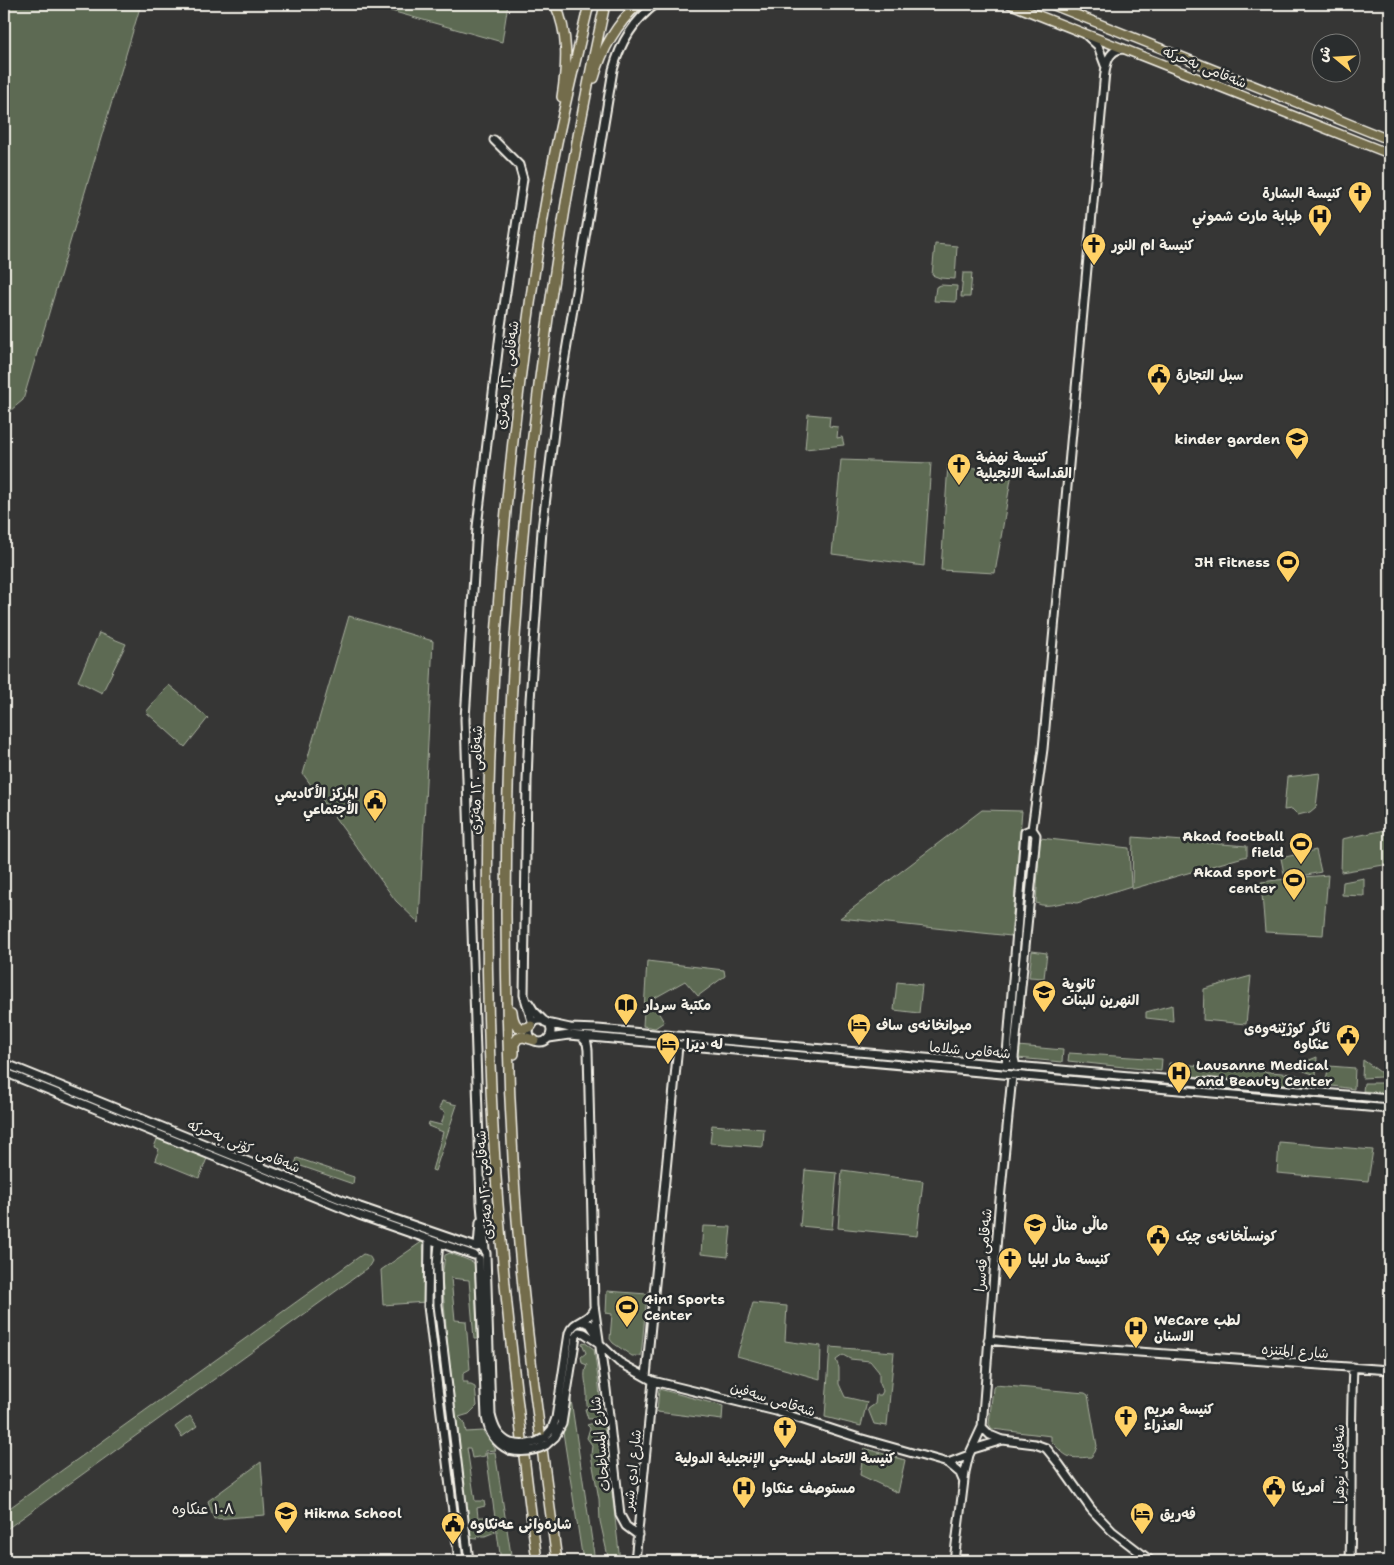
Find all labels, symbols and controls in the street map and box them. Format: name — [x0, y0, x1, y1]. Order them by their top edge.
north arrow — [1312, 32, 1362, 82]
street label: شەقامی بەحرکە — [1160, 42, 1250, 92]
text: ش — [1313, 44, 1335, 64]
church icon: كنيسة البشارة — [1347, 180, 1373, 214]
place label: كنيسة البشارة — [1262, 184, 1343, 202]
hospital icon: طبابة مارت شموني — [1307, 203, 1333, 237]
place label: طبابة مارت شموني — [1192, 207, 1302, 229]
church icon: كنيسة ام النور — [1081, 232, 1107, 266]
place label: كنيسة ام النور — [1110, 236, 1195, 256]
street label: شەقامی ١٢٠ مەتری — [491, 320, 523, 430]
public building icon: سبل التجارة — [1146, 362, 1172, 396]
place label: سبل التجارة — [1176, 366, 1243, 384]
school or university icon: kinder garden — [1284, 426, 1310, 460]
place label: kinder garden — [1175, 430, 1280, 448]
place label: كنيسة نهضة القداسة الانجيلية — [976, 448, 1072, 482]
church icon: كنيسة نهضة القداسة الانجيلية — [946, 452, 972, 486]
sports icon: JH Fitness — [1275, 549, 1301, 583]
place label: JH Fitness — [1195, 553, 1270, 571]
street label: شەقامی ١٢٠ مەتری — [466, 725, 486, 835]
place label: المركز الأكاديمي الأجتماعي — [275, 783, 358, 822]
public building icon: المركز الأكاديمي الأجتماعي — [362, 788, 388, 822]
place label: Akad football field — [1182, 827, 1284, 861]
sports icon: Akad football field — [1288, 831, 1314, 865]
place label: Akad sport center — [1193, 863, 1276, 897]
sports icon: Akad sport center — [1281, 867, 1307, 901]
place label: ثانوية النهرين للبنات — [1062, 975, 1139, 1009]
school or university icon: ثانوية النهرين للبنات — [1031, 979, 1057, 1013]
library icon: مكتبة سردار — [613, 992, 639, 1026]
place label: مكتبة سردار — [642, 996, 711, 1014]
hotel icon: میوانخانەی ساف — [846, 1012, 872, 1046]
place label: میوانخانەی ساف — [876, 1016, 972, 1035]
place label: ئاگر كوژێنه‌وه‌ی عنكاوه — [1244, 1019, 1331, 1053]
public building icon: ئاگر كوژێنه‌وه‌ی عنكاوه — [1335, 1023, 1361, 1057]
hotel icon: له ديرا — [655, 1031, 681, 1065]
place label: له ديرا — [686, 1035, 723, 1053]
street label: شەقامی شلاما — [928, 1037, 1012, 1063]
place label: Lausanne Medical and Beauty Center — [1196, 1056, 1333, 1090]
hospital icon: Lausanne Medical and Beauty Center — [1166, 1060, 1192, 1094]
street label: شەقامی کۆنی بەحرکە — [185, 1115, 303, 1177]
street label: شەقامی ١٢٠ مەتری — [471, 1130, 497, 1240]
street label: شەقامی قەسرا — [970, 1207, 996, 1293]
school or university icon: ماڵی مناڵ — [1022, 1212, 1048, 1246]
place label: ماڵی مناڵ — [1052, 1215, 1108, 1234]
public building icon: کونسڵخانەی چیک — [1145, 1223, 1171, 1257]
place label: کونسڵخانەی چیک — [1176, 1226, 1278, 1246]
church icon: كنيسة مار ايليا — [997, 1246, 1023, 1280]
place label: كنيسة مار ايليا — [1028, 1250, 1111, 1268]
place label: 4in1 Sports Center — [644, 1290, 725, 1324]
sports icon: 4in1 Sports Center — [614, 1294, 640, 1328]
place label: WeCare لطب الاسنان — [1154, 1311, 1240, 1345]
hospital icon: WeCare لطب الاسنان — [1123, 1315, 1149, 1349]
street label: شارع المتنزه — [1261, 1340, 1329, 1363]
street label: شەقامی سەفین — [728, 1378, 818, 1420]
street label: شارع المساطحات — [586, 1395, 615, 1493]
place label: كنيسة مريم العذراء — [1144, 1400, 1215, 1434]
church icon: كنيسة مريم العذراء — [1113, 1404, 1139, 1438]
church icon: كنيسة الاتحاد المسيحي الإنجيلية الدولية — [772, 1415, 798, 1449]
street label: شەقامی نوهرا — [1330, 1424, 1349, 1504]
street label: شارع ادي شير — [619, 1429, 647, 1513]
place label: كنيسة الاتحاد المسيحي الإنجيلية الدولية — [675, 1449, 896, 1471]
public building icon: أمريكا — [1261, 1474, 1287, 1508]
hospital icon: مستوصف عنكاوا — [731, 1475, 757, 1509]
place label: أمريكا — [1292, 1478, 1325, 1496]
place label: مستوصف عنكاوا — [762, 1479, 855, 1498]
district label: ١٠٨ عنکاوە — [172, 1499, 234, 1519]
school or university icon: Hikma School — [273, 1500, 299, 1534]
hotel icon: فەریق — [1129, 1501, 1155, 1535]
place label: Hikma School — [304, 1504, 402, 1522]
place label: فەریق — [1160, 1505, 1196, 1523]
public building icon: شارەوانی عەنکاوە — [440, 1511, 466, 1545]
place label: شارەوانی عەنکاوە — [470, 1515, 572, 1533]

